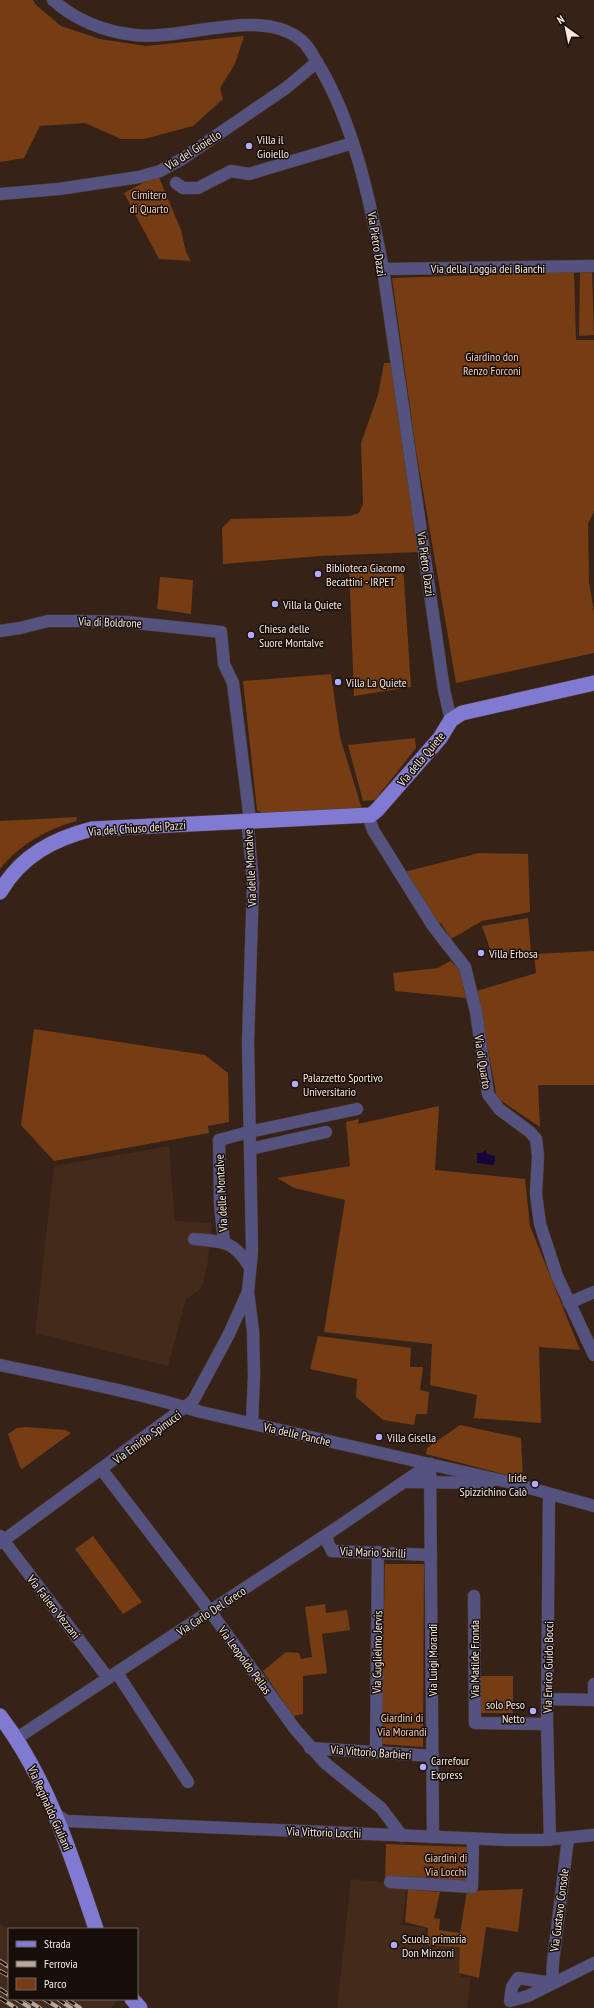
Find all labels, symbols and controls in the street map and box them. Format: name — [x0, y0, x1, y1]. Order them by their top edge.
north arrow — [546, 8, 586, 48]
text: N — [554, 12, 567, 27]
street label: Via del Gioiello — [161, 127, 224, 174]
place label: Villa il Gioiello — [256, 132, 289, 161]
marker: Villa il Gioiello — [244, 141, 254, 151]
park label: Cimitero di Quarto — [130, 187, 168, 216]
street label: Via Pietro Dazzi — [364, 210, 390, 277]
street label: Via della Loggia dei Bianchi — [430, 261, 545, 276]
park label: Giardino don Renzo Forconi — [463, 349, 521, 378]
street label: Via Pietro Dazzi — [414, 530, 438, 597]
place label: Biblioteca Giacomo Becattini - IRPET — [326, 560, 405, 589]
marker: Biblioteca Giacomo Becattini - IRPET — [313, 569, 323, 579]
place label: Villa la Quiete — [282, 597, 342, 612]
marker: Villa la Quiete — [270, 599, 280, 609]
street label: Via di Boldrone — [77, 613, 142, 631]
place label: Chiesa delle Suore Montalve — [259, 621, 324, 650]
marker: Chiesa delle Suore Montalve — [246, 630, 256, 640]
place label: Villa La Quiete — [345, 675, 407, 690]
marker: Villa La Quiete — [333, 677, 343, 687]
street label: Via della Quiete — [393, 729, 448, 790]
street label: Via del Chiuso dei Pazzi — [87, 817, 186, 839]
street label: Via delle Montalve — [240, 829, 260, 908]
place label: Villa Erbosa — [488, 946, 538, 961]
marker: Villa Erbosa — [476, 948, 486, 958]
street label: Via di Quarto — [471, 1033, 495, 1090]
place label: Palazzetto Sportivo Universitario — [303, 1070, 383, 1099]
marker: Palazzetto Sportivo Universitario — [290, 1079, 300, 1089]
street label: Via delle Montalve — [211, 1154, 231, 1233]
street label: Via Emidio Spinucci — [109, 1407, 184, 1467]
street label: Via delle Panche — [261, 1419, 332, 1449]
place label: Villa Gisella — [386, 1430, 436, 1445]
marker: Villa Gisella — [374, 1432, 384, 1442]
place label: Iride Spizzichino Calò — [460, 1470, 527, 1499]
marker: Iride Spizzichino Calò — [530, 1479, 540, 1489]
street label: Via Mario Sbrilli — [339, 1543, 406, 1561]
street label: Via Faliero Vezzani — [24, 1571, 84, 1642]
street label: Via Carlo Del Greco — [173, 1583, 248, 1639]
street label: Via Guglielmo Jervis — [369, 1610, 385, 1695]
street label: Via Matilde Fronda — [467, 1620, 482, 1699]
street label: Via Enrico Guido Bocci — [540, 1621, 556, 1714]
street label: Via Leopoldo Pellas — [215, 1622, 275, 1697]
street label: Via Luigi Morandi — [425, 1624, 440, 1697]
place label: solo Peso Netto — [486, 1697, 525, 1726]
marker: solo Peso Netto — [528, 1706, 538, 1716]
park label: Giardini di Via Morandi — [376, 1710, 427, 1739]
street label: Via Vittorio Barbieri — [329, 1742, 412, 1762]
place label: Carrefour Express — [431, 1753, 470, 1782]
street label: Via Reginaldo Giuliani — [24, 1762, 75, 1853]
marker: Carrefour Express — [418, 1762, 428, 1772]
street label: Via Vittorio Locchi — [285, 1823, 362, 1841]
park label: Giardini di Via Locchi — [424, 1850, 467, 1879]
street label: Via Gustavo Console — [546, 1867, 572, 1953]
legend — [8, 1928, 138, 2000]
place label: Scuola primaria Don Minzoni — [402, 1931, 467, 1960]
text: Strada — [44, 1936, 71, 1951]
marker: Scuola primaria Don Minzoni — [389, 1940, 399, 1950]
text: Ferrovia — [44, 1956, 78, 1971]
text: Parco — [44, 1976, 66, 1991]

